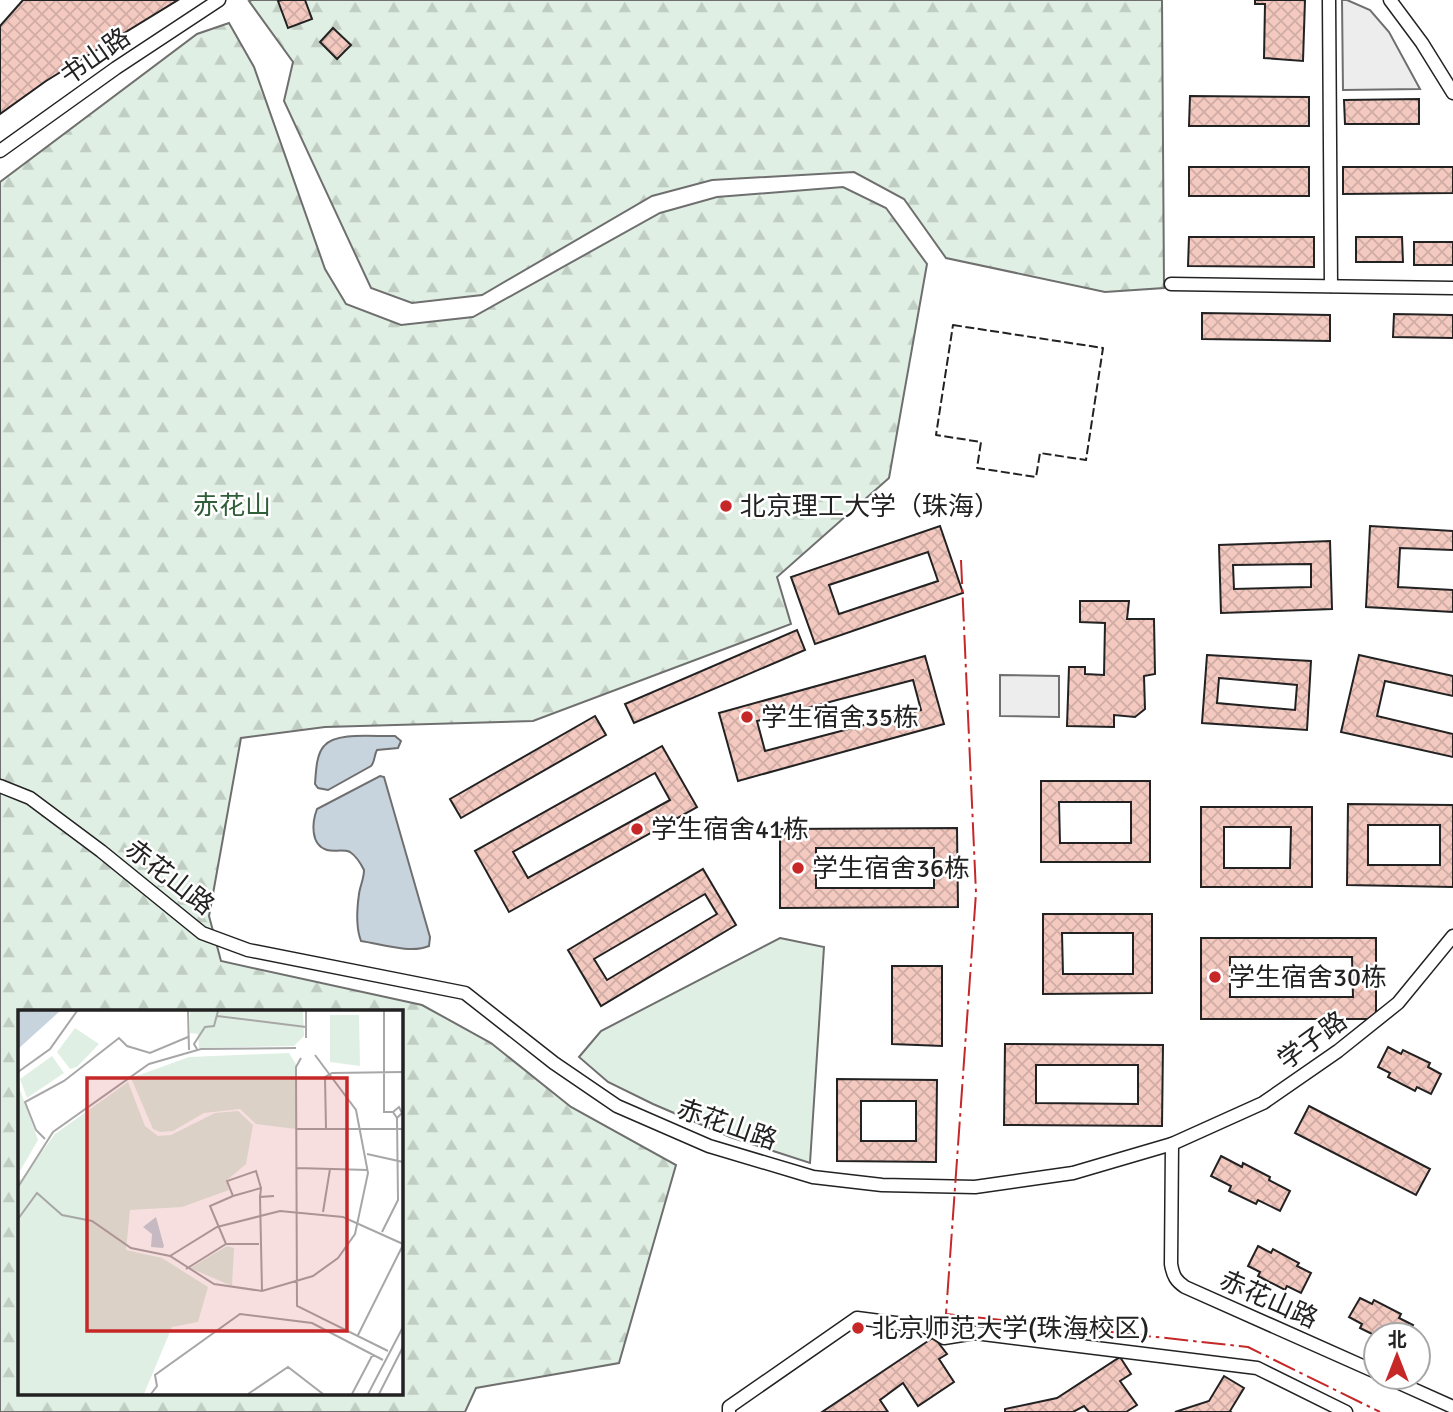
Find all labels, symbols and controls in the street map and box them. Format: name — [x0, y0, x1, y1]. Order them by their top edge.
street label: 书山路 — [54, 21, 137, 92]
park label: 赤花山 — [193, 490, 271, 522]
place label: 北京理工大学（珠海） — [740, 491, 1000, 523]
marker: 北京理工大学（珠海） — [718, 498, 734, 514]
place label: 学生宿舍35栋 — [761, 702, 919, 734]
marker: 学生宿舍35栋 — [739, 709, 755, 725]
place label: 学生宿舍41栋 — [651, 814, 809, 846]
marker: 学生宿舍41栋 — [629, 821, 645, 837]
street label: 赤花山路 — [119, 833, 220, 922]
place label: 学生宿舍36栋 — [812, 853, 970, 885]
marker: 学生宿舍36栋 — [790, 860, 806, 876]
place label: 学生宿舍30栋 — [1229, 962, 1387, 994]
marker: 学生宿舍30栋 — [1207, 969, 1223, 985]
street label: 学子路 — [1272, 1005, 1354, 1077]
inset map — [18, 1010, 402, 1394]
street label: 赤花山路 — [672, 1093, 781, 1157]
street label: 赤花山路 — [1215, 1264, 1323, 1336]
place label: 北京师范大学(珠海校区) — [872, 1313, 1149, 1345]
marker: 北京师范大学(珠海校区) — [850, 1320, 866, 1336]
north arrow — [1362, 1321, 1432, 1391]
text: 北 — [1387, 1328, 1407, 1352]

